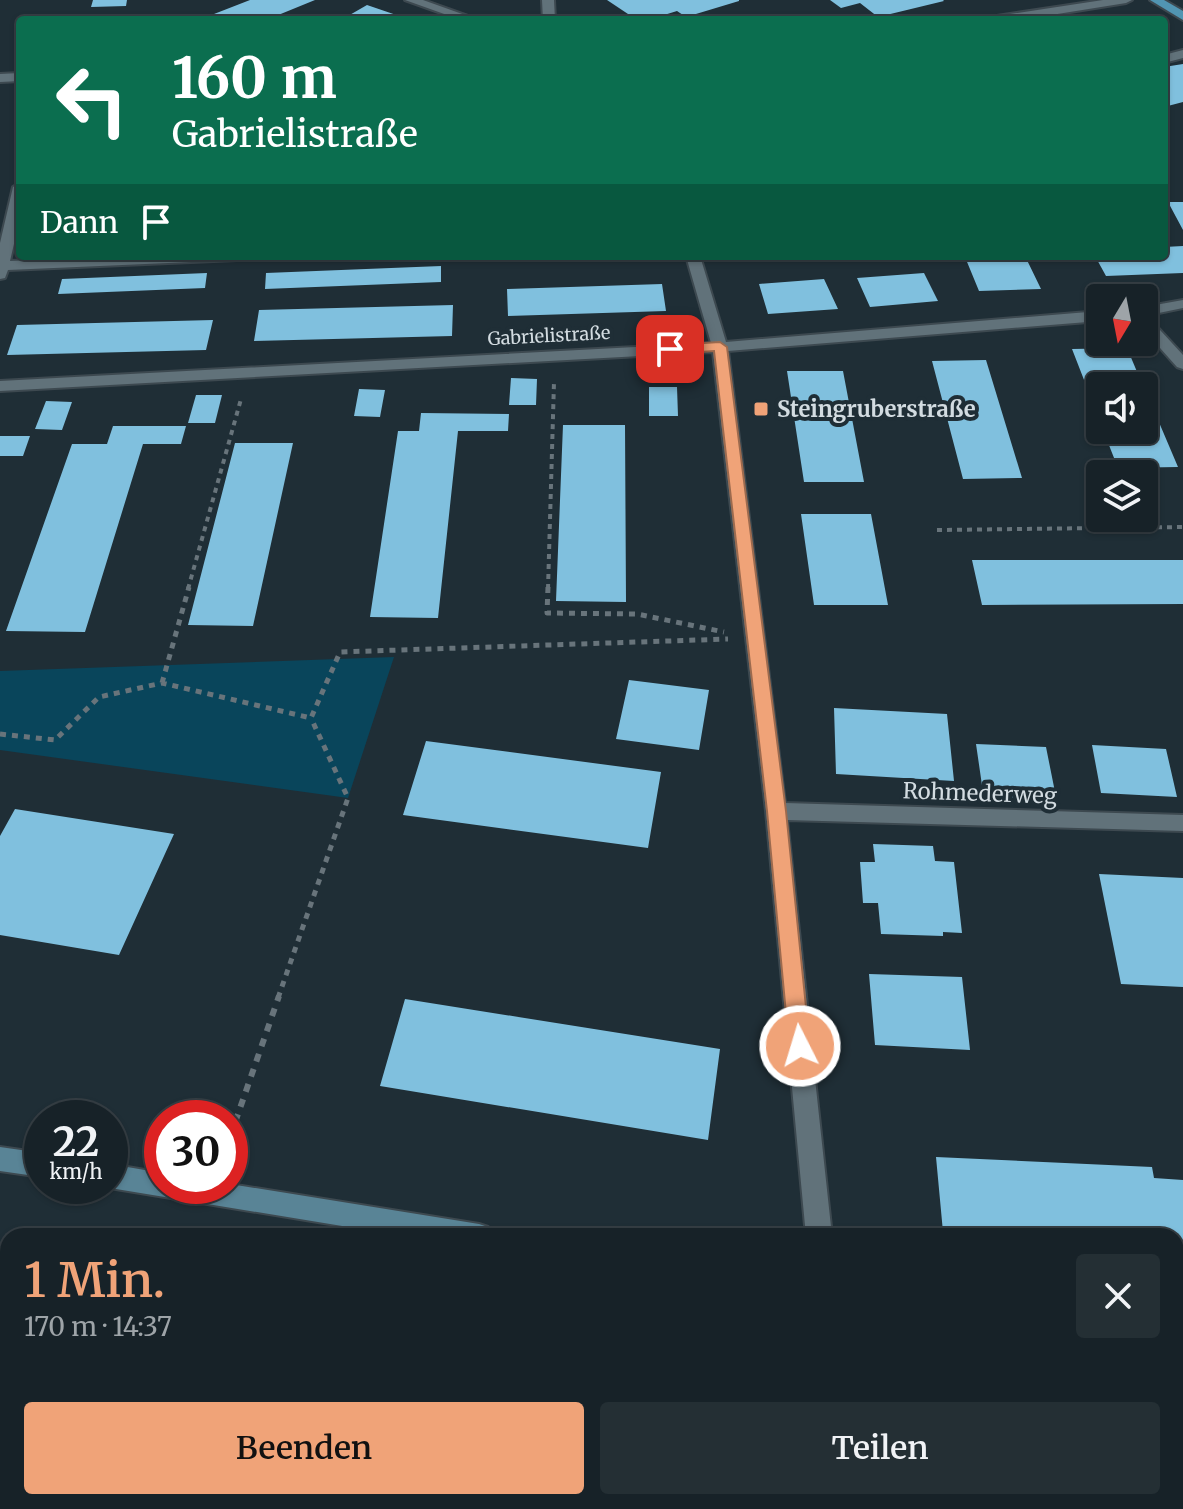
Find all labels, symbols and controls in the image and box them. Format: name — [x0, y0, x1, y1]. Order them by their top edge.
text: 160 m — [172, 43, 337, 113]
icon: left — [40, 48, 144, 152]
text: Gabrielistraße — [172, 112, 418, 157]
icon: arrive — [134, 200, 178, 244]
text: Dann — [40, 203, 118, 241]
north arrow — [1086, 284, 1158, 356]
map controls — [1086, 284, 1158, 532]
pin — [636, 315, 704, 383]
street label: Gabrielistraße — [487, 321, 611, 350]
icon: arrive — [648, 327, 692, 371]
button: sound — [1086, 372, 1158, 444]
place label: Steingruberstraße — [777, 395, 976, 423]
marker: Steingruberstraße — [752, 400, 770, 418]
button: layers — [1086, 460, 1158, 532]
street label: Rohmederweg — [902, 776, 1058, 810]
position arrow — [758, 1004, 842, 1088]
speed limit sign: 30 — [144, 1100, 248, 1204]
text: 22 — [53, 1117, 99, 1167]
text: km/h — [50, 1159, 102, 1184]
text: 1 Min. — [24, 1250, 165, 1310]
button: close — [1076, 1254, 1160, 1338]
text: 170 m · 14:37 — [24, 1310, 172, 1343]
button: Beenden — [24, 1402, 584, 1494]
button: Teilen — [600, 1402, 1160, 1494]

